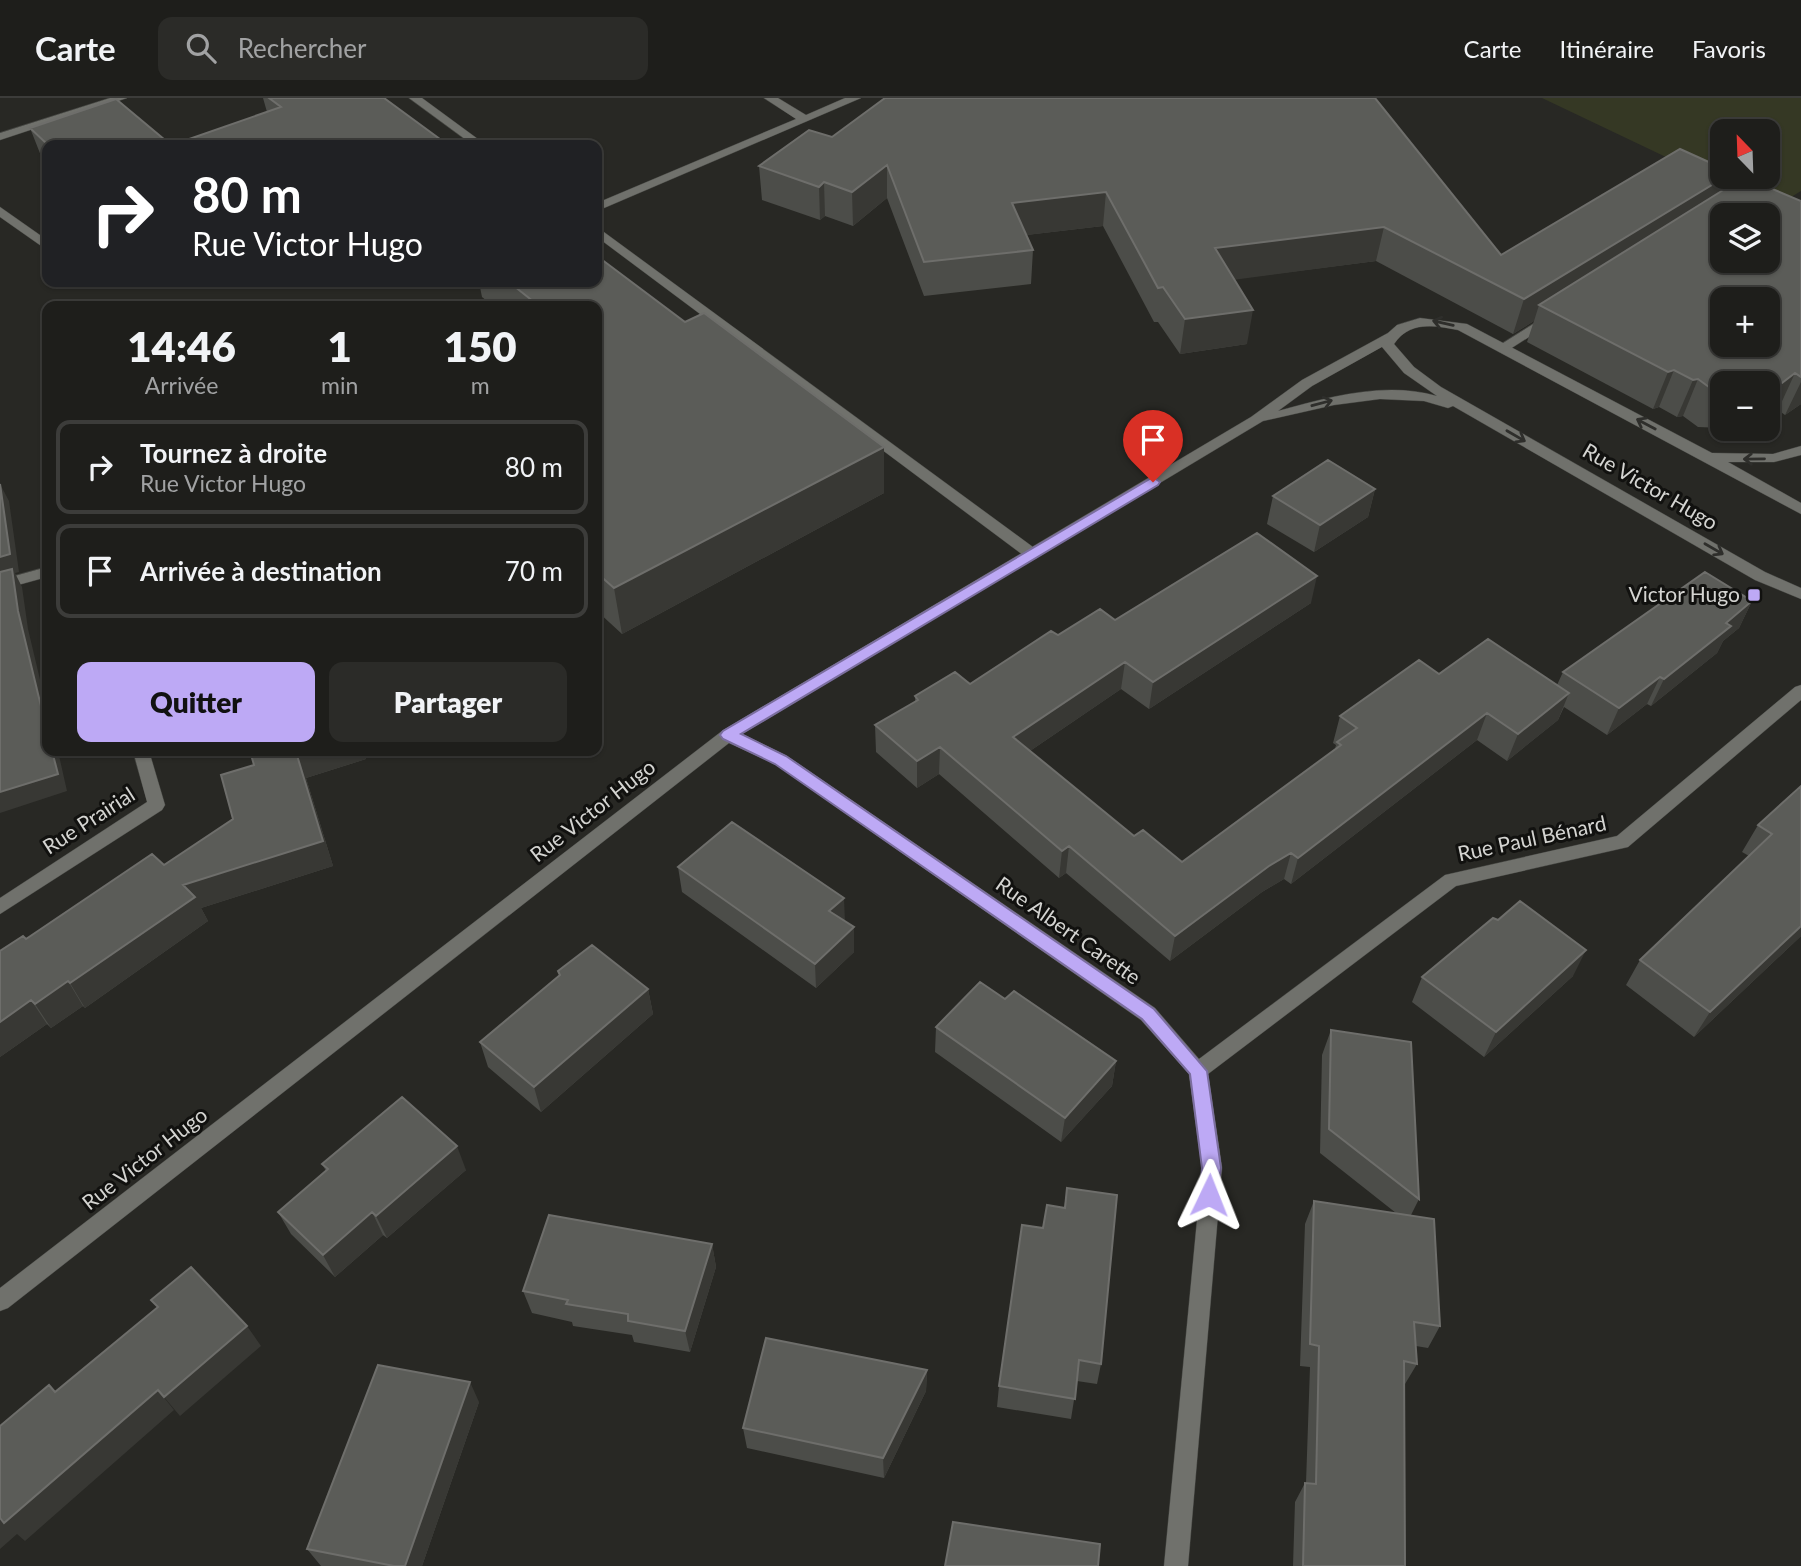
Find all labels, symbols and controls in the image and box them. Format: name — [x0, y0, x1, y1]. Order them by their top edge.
search box — [158, 17, 648, 80]
text: Carte — [35, 28, 116, 68]
icon: search — [182, 29, 220, 67]
text: Rechercher — [238, 32, 367, 64]
text: Carte — [1464, 34, 1522, 63]
text: Itinéraire — [1560, 34, 1654, 63]
text: Favoris — [1692, 34, 1766, 63]
north arrow — [1710, 119, 1780, 189]
map controls — [1710, 119, 1780, 441]
text: 80 m — [192, 165, 302, 223]
icon: right — [77, 168, 168, 259]
button: layers — [1710, 203, 1780, 273]
text: Rue Victor Hugo — [192, 224, 423, 263]
button: + — [1710, 287, 1780, 357]
one-way arrow — [1432, 316, 1455, 329]
text: 14:46 — [127, 321, 236, 371]
text: 1 — [328, 321, 352, 371]
text: 150 — [444, 321, 517, 371]
text: Arrivée — [145, 371, 218, 399]
text: min — [321, 371, 358, 399]
text: m — [471, 371, 490, 399]
button: − — [1710, 371, 1780, 441]
one-way arrow — [1311, 396, 1333, 409]
pin — [1123, 410, 1183, 482]
one-way arrow — [1636, 417, 1657, 430]
icon: arrive — [1134, 421, 1172, 459]
one-way arrow — [1506, 429, 1526, 443]
text: Tournez à droite — [140, 437, 327, 469]
street label: Rue Victor Hugo — [1579, 437, 1723, 534]
icon: right — [81, 448, 119, 486]
text: 80 m — [505, 451, 563, 483]
one-way arrow — [1743, 452, 1766, 465]
text: Rue Victor Hugo — [140, 469, 306, 497]
one-way arrow — [1703, 542, 1723, 556]
icon: arrive — [81, 552, 119, 590]
text: Arrivée à destination — [140, 555, 382, 587]
text: 70 m — [505, 555, 563, 587]
place label: Victor Hugo — [1629, 581, 1740, 606]
marker: Victor Hugo — [1746, 587, 1762, 603]
button: Quitter — [77, 662, 315, 742]
button: Partager — [329, 662, 567, 742]
street label: Rue Victor Hugo — [525, 753, 660, 866]
street label: Rue Prairial — [38, 781, 139, 859]
street label: Rue Paul Bénard — [1455, 810, 1608, 865]
street label: Rue Albert Carette — [992, 871, 1146, 989]
street label: Rue Victor Hugo — [77, 1101, 212, 1214]
position arrow — [1172, 1158, 1246, 1232]

